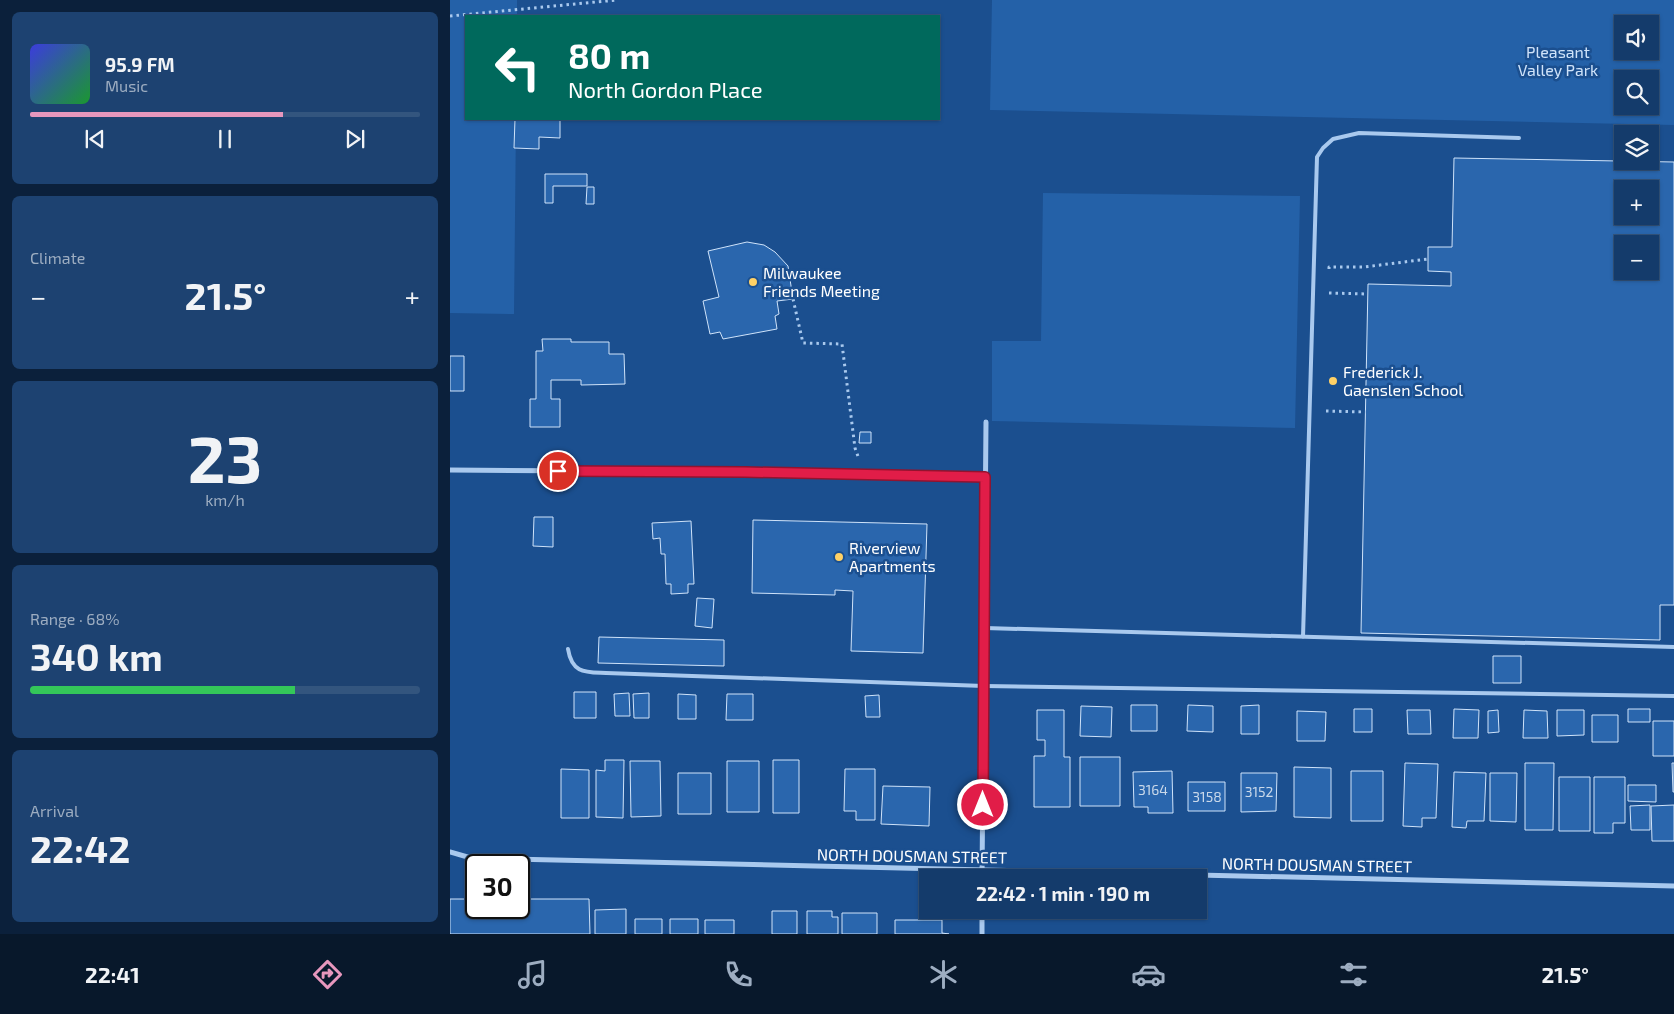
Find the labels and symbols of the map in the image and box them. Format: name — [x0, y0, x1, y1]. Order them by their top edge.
park label: Pleasant Valley Park — [1518, 42, 1598, 79]
place label: Milwaukee Friends Meeting — [763, 263, 880, 300]
marker: Milwaukee Friends Meeting — [747, 276, 759, 288]
place label: Frederick J. Gaenslen School — [1343, 362, 1463, 399]
marker: Frederick J. Gaenslen School — [1327, 375, 1339, 387]
pin — [537, 450, 579, 492]
place label: Riverview Apartments — [849, 538, 936, 575]
marker: Riverview Apartments — [833, 551, 845, 563]
position arrow — [956, 778, 1008, 830]
house number: 3164 — [1138, 781, 1168, 798]
house number: 3152 — [1245, 783, 1273, 800]
house number: 3158 — [1192, 788, 1222, 805]
street label: NORTH DOUSMAN STREET — [817, 844, 1007, 867]
street label: NORTH DOUSMAN STREET — [1222, 853, 1412, 876]
speed limit sign: 30 — [465, 854, 530, 919]

